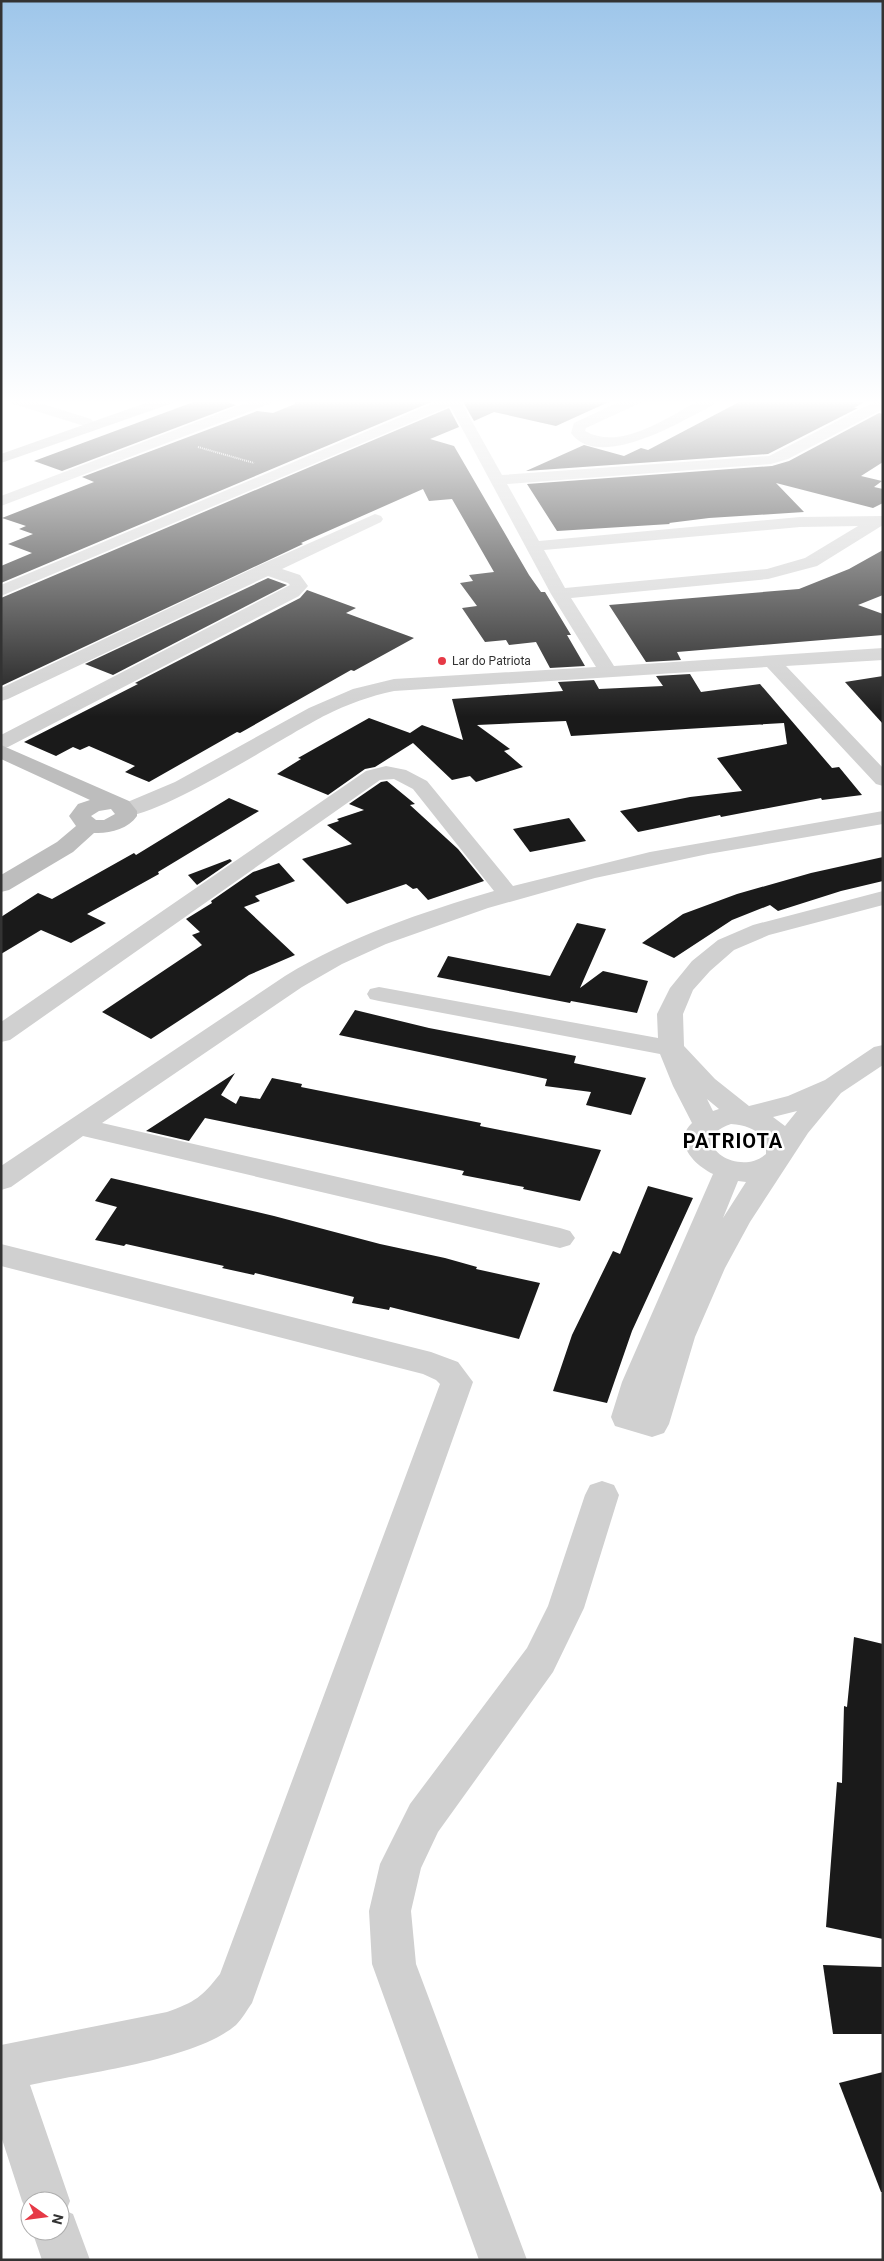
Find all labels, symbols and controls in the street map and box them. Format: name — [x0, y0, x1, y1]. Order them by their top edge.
place label: Lar do Patriota — [452, 654, 531, 668]
marker: Lar do Patriota — [436, 655, 448, 667]
district label: PATRIOTA — [683, 1129, 783, 1153]
north arrow — [20, 2191, 70, 2241]
text: N — [49, 2212, 67, 2226]

